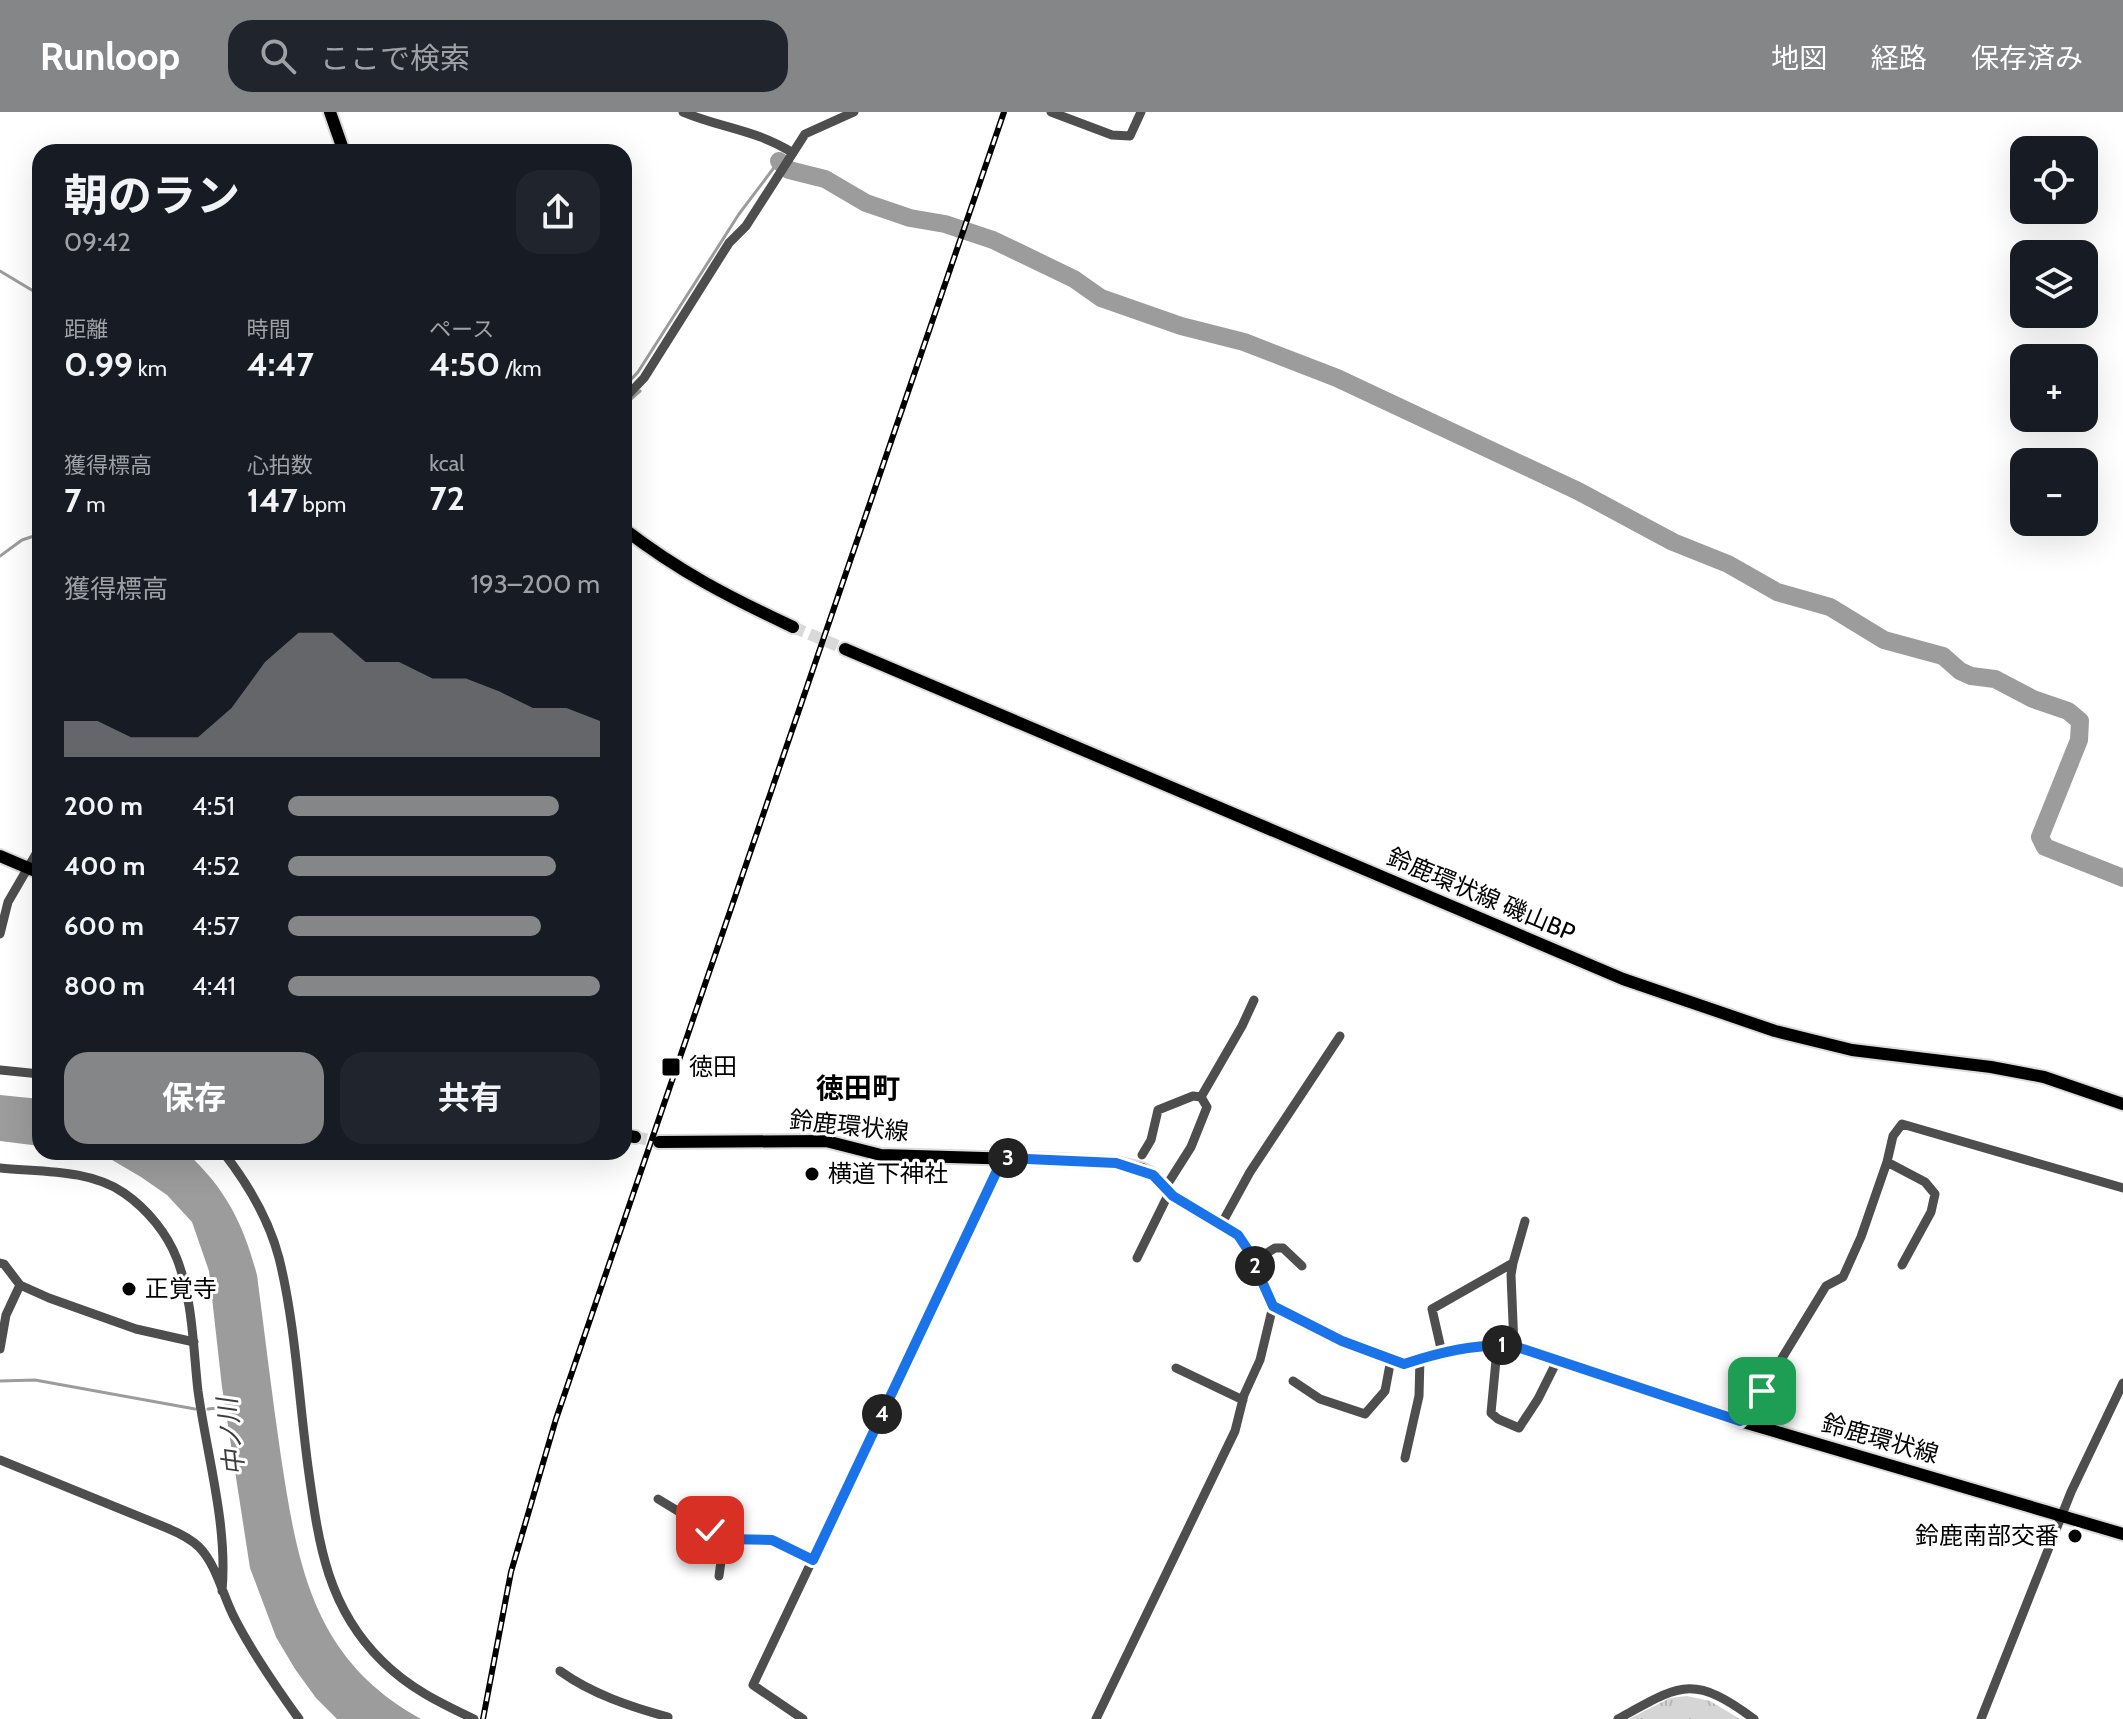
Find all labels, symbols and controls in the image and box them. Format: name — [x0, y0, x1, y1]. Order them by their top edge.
search box — [228, 20, 788, 92]
text: Runloop — [40, 33, 180, 80]
icon: search — [256, 34, 300, 78]
text: ここで検索 — [320, 40, 470, 77]
text: 地図 — [1771, 41, 1827, 75]
text: 経路 — [1871, 41, 1927, 75]
text: 保存済み — [1971, 41, 2083, 75]
map controls — [2010, 136, 2098, 536]
button: locate — [2010, 136, 2098, 224]
text: 朝のラン — [64, 169, 240, 222]
button: share — [516, 170, 600, 254]
text: 09:42 — [64, 226, 131, 258]
button: layers — [2010, 240, 2098, 328]
text: 距離 — [64, 316, 108, 343]
text: 時間 — [247, 316, 291, 343]
text: ペース — [429, 316, 494, 343]
text: 0.99 — [64, 343, 133, 385]
text: 4:47 — [247, 343, 314, 385]
text: 4:50 — [429, 343, 500, 385]
button: + — [2010, 344, 2098, 432]
text: km — [133, 355, 167, 382]
text: /km — [500, 355, 541, 382]
button: − — [2010, 448, 2098, 536]
text: kcal — [429, 450, 464, 477]
text: 獲得標高 — [64, 452, 152, 479]
text: 心拍数 — [247, 452, 313, 479]
text: 72 — [429, 477, 465, 519]
text: 7 — [64, 479, 81, 521]
text: 147 — [247, 479, 298, 521]
text: m — [81, 491, 106, 518]
text: bpm — [298, 491, 346, 518]
text: 193–200 m — [470, 568, 600, 600]
text: 獲得標高 — [64, 573, 168, 605]
text: 200 m — [64, 790, 143, 822]
text: 4:51 — [192, 790, 235, 822]
street label: 鈴鹿環状線 磯山BP — [1383, 842, 1580, 947]
text: 400 m — [64, 850, 145, 882]
text: 4:52 — [192, 850, 240, 882]
text: 600 m — [64, 910, 144, 942]
text: 4:57 — [192, 910, 240, 942]
text: 800 m — [64, 970, 145, 1002]
text: 4:41 — [192, 970, 236, 1002]
button: 保存 — [64, 1052, 324, 1144]
button: 共有 — [340, 1052, 600, 1144]
place label: 徳田 — [689, 1052, 737, 1081]
marker: 徳田 — [660, 1056, 682, 1078]
district label: 徳田町 — [816, 1071, 900, 1105]
street label: 鈴鹿環状線 — [788, 1105, 910, 1146]
pin: 3 — [988, 1138, 1028, 1178]
text: 3 — [1002, 1144, 1014, 1171]
place label: 横道下神社 — [828, 1159, 948, 1188]
marker: 横道下神社 — [803, 1165, 821, 1183]
pin: 2 — [1235, 1246, 1275, 1286]
text: 2 — [1249, 1252, 1261, 1279]
place label: 正覚寺 — [145, 1274, 217, 1303]
marker: 正覚寺 — [120, 1280, 138, 1298]
pin: 1 — [1482, 1325, 1522, 1365]
text: 1 — [1498, 1331, 1506, 1358]
pin — [1728, 1357, 1796, 1425]
icon: arrive — [1740, 1369, 1784, 1413]
water label: 中ノ川 — [211, 1394, 251, 1477]
pin: 4 — [862, 1394, 902, 1434]
text: 4 — [875, 1400, 889, 1427]
street label: 鈴鹿環状線 — [1818, 1408, 1942, 1469]
pin — [676, 1496, 744, 1564]
icon: check — [688, 1508, 732, 1552]
place label: 鈴鹿南部交番 — [1915, 1521, 2059, 1550]
marker: 鈴鹿南部交番 — [2066, 1527, 2084, 1545]

